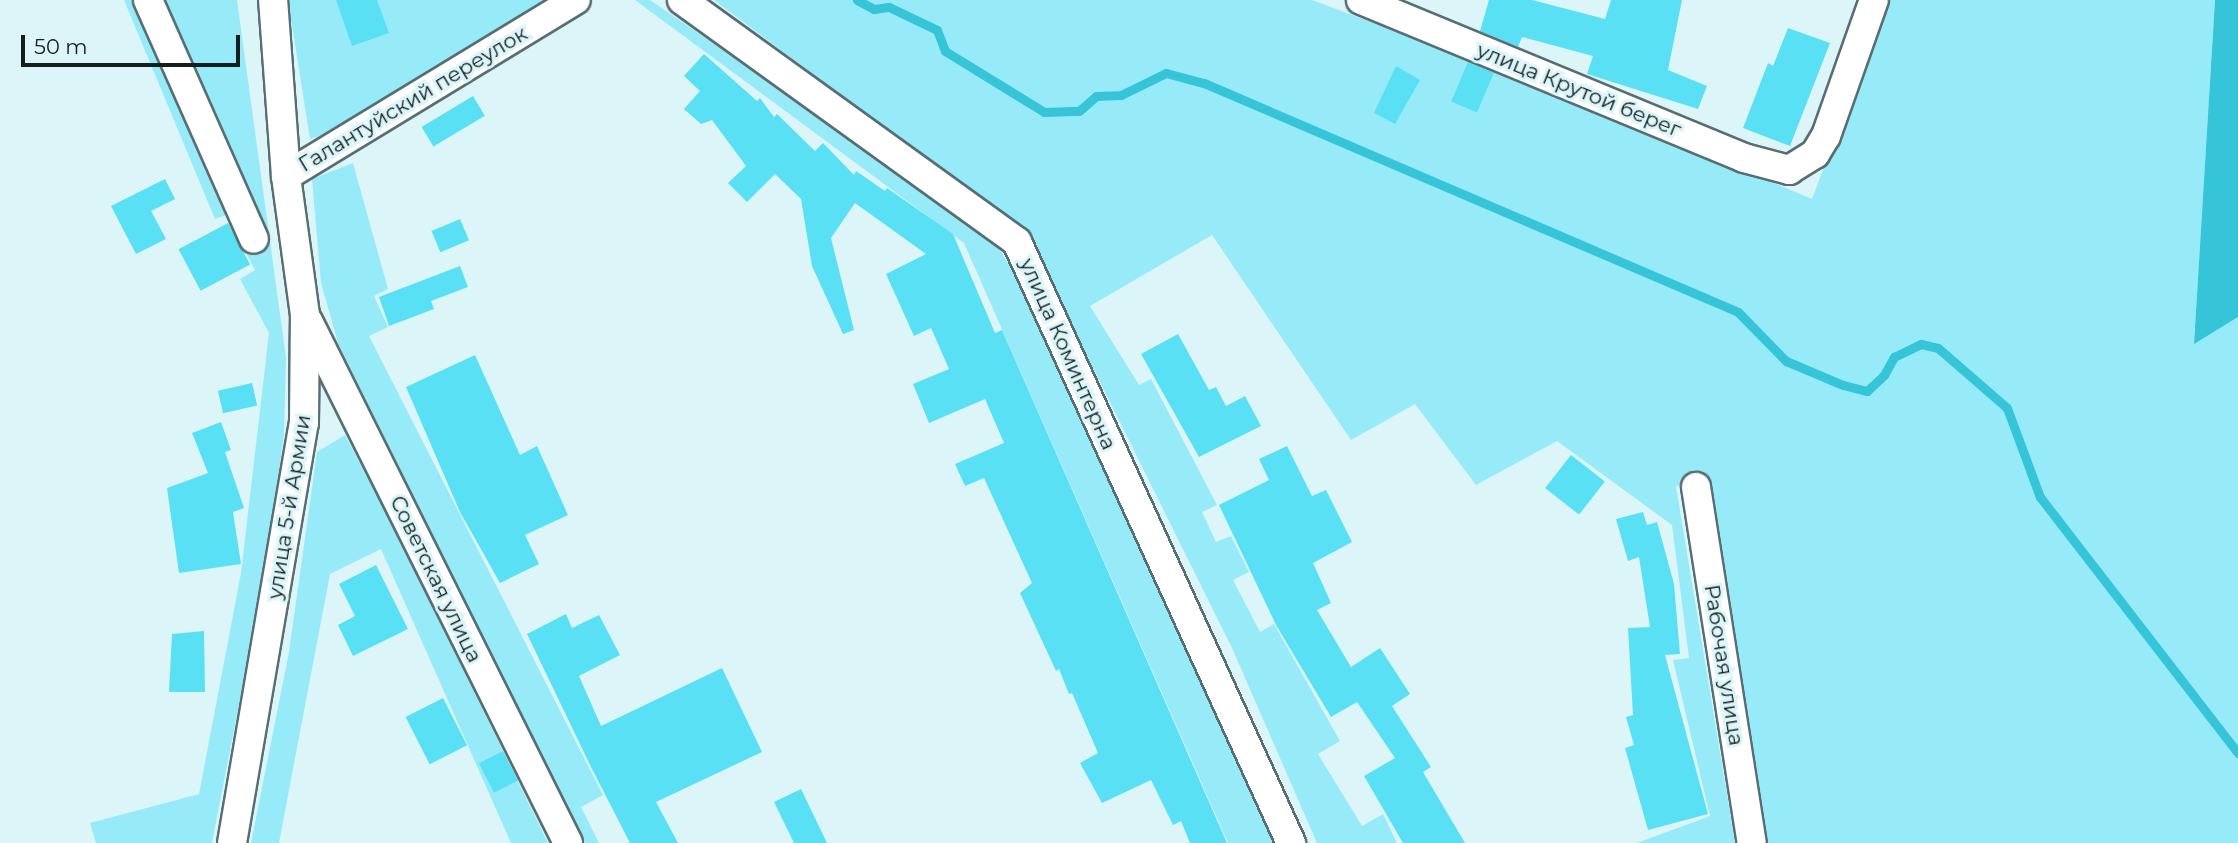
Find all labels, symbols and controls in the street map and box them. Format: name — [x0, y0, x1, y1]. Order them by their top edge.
scale bar — [24, 21, 243, 65]
street label: Галантуйский переулок — [294, 21, 532, 177]
text: 50 m — [34, 34, 88, 59]
street label: улица Крутой берег — [1473, 37, 1685, 143]
street label: улица Коминтерна — [1014, 254, 1122, 454]
street label: улица 5-й Армии — [262, 413, 316, 601]
street label: Советская улица — [385, 491, 487, 667]
street label: Рабочая улица — [1699, 583, 1749, 747]

